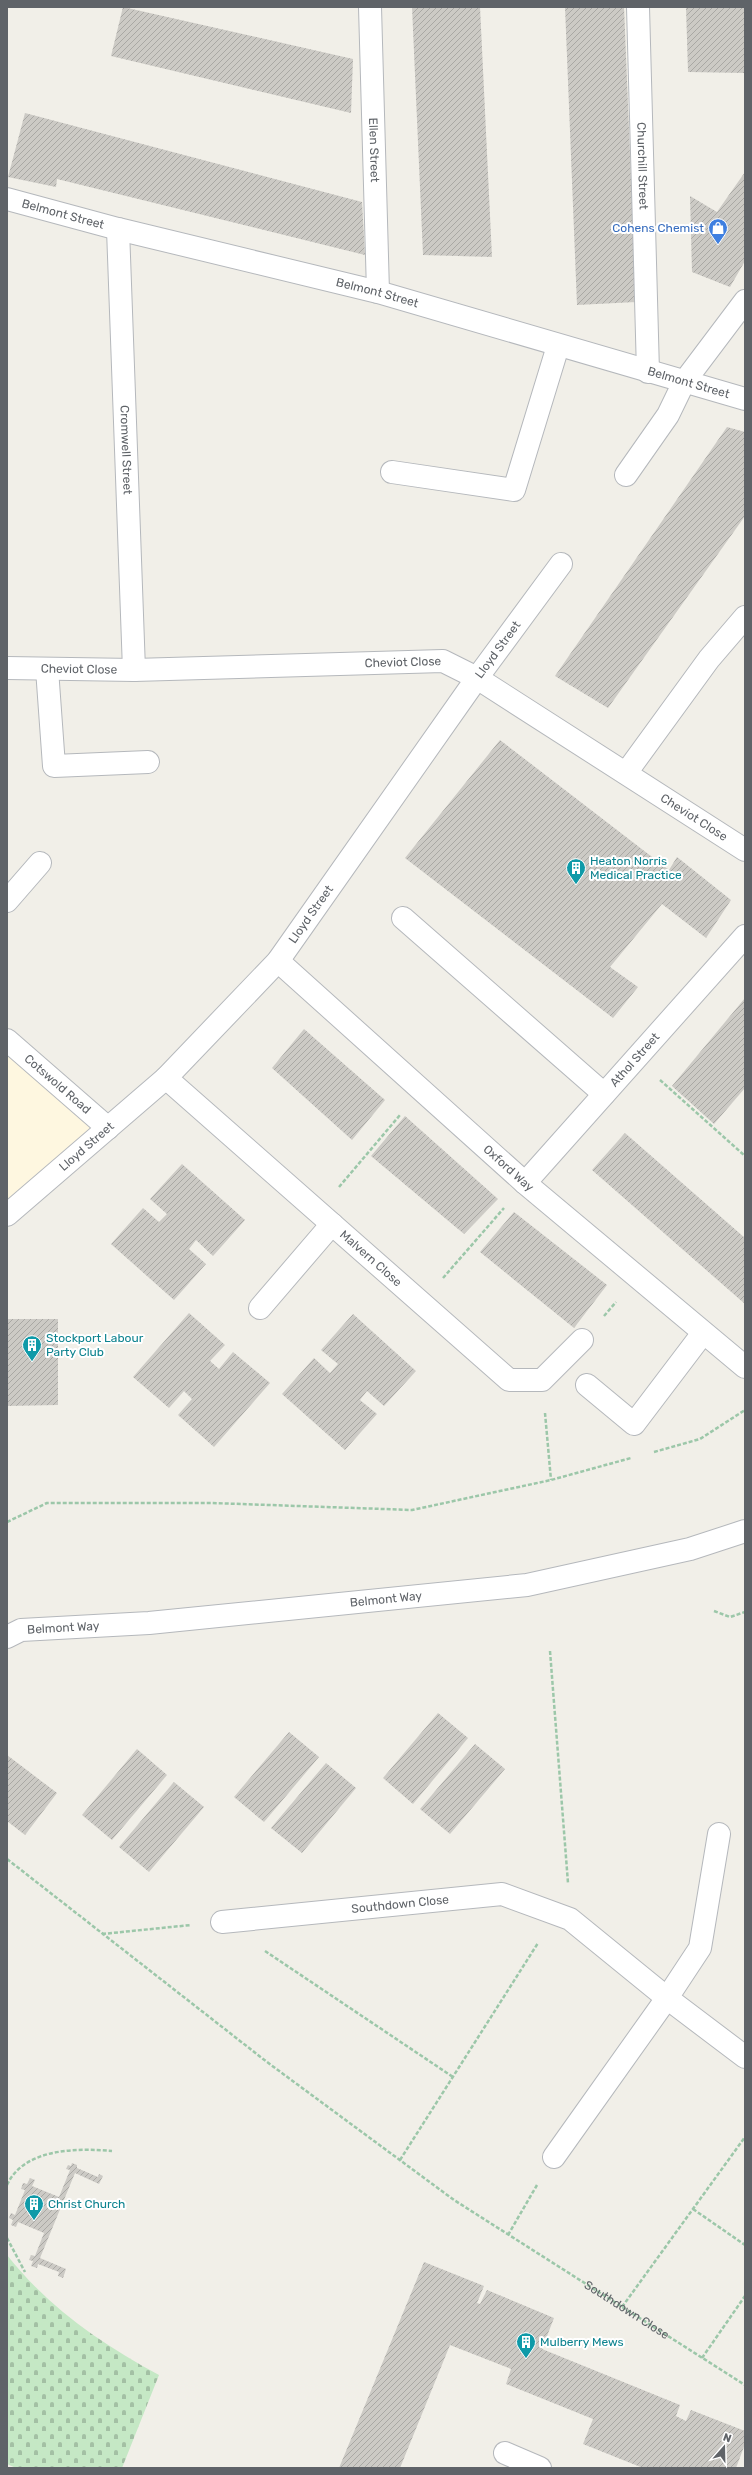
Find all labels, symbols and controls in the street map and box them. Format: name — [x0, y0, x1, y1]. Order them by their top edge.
street label: Ellen Street — [366, 117, 382, 183]
street label: Churchill Street — [634, 122, 651, 210]
street label: Belmont Street — [20, 196, 106, 232]
shop icon: Cohens Chemist — [707, 217, 729, 245]
place label: Cohens Chemist — [612, 221, 704, 235]
street label: Belmont Street — [335, 275, 420, 311]
street label: Belmont Street — [646, 364, 732, 401]
street label: Cromwell Street — [117, 405, 135, 495]
street label: Lloyd Street — [472, 618, 524, 681]
street label: Cheviot Close — [364, 654, 442, 670]
street label: Cheviot Close — [41, 662, 118, 677]
street label: Cheviot Close — [658, 791, 730, 844]
place label: Heaton Norris Medical Practice — [590, 854, 682, 882]
building icon: Heaton Norris Medical Practice — [565, 857, 587, 885]
street label: Lloyd Street — [286, 882, 336, 946]
street label: Athol Street — [607, 1030, 663, 1090]
street label: Cotswold Road — [21, 1051, 94, 1117]
street label: Lloyd Street — [56, 1119, 117, 1174]
street label: Oxford Way — [481, 1142, 537, 1195]
street label: Malvern Close — [337, 1227, 405, 1290]
place label: Stockport Labour Party Club — [46, 1331, 144, 1359]
building icon: Stockport Labour Party Club — [21, 1334, 43, 1362]
street label: Belmont Way — [349, 1589, 423, 1610]
street label: Belmont Way — [27, 1619, 100, 1637]
street label: Southdown Close — [351, 1892, 450, 1916]
building icon: Christ Church — [23, 2193, 45, 2221]
place label: Christ Church — [48, 2197, 125, 2211]
street label: Southdown Close — [582, 2278, 672, 2342]
building icon: Mulberry Mews — [515, 2331, 537, 2359]
place label: Mulberry Mews — [540, 2335, 624, 2349]
north arrow — [704, 2427, 744, 2467]
text: N — [721, 2431, 733, 2446]

